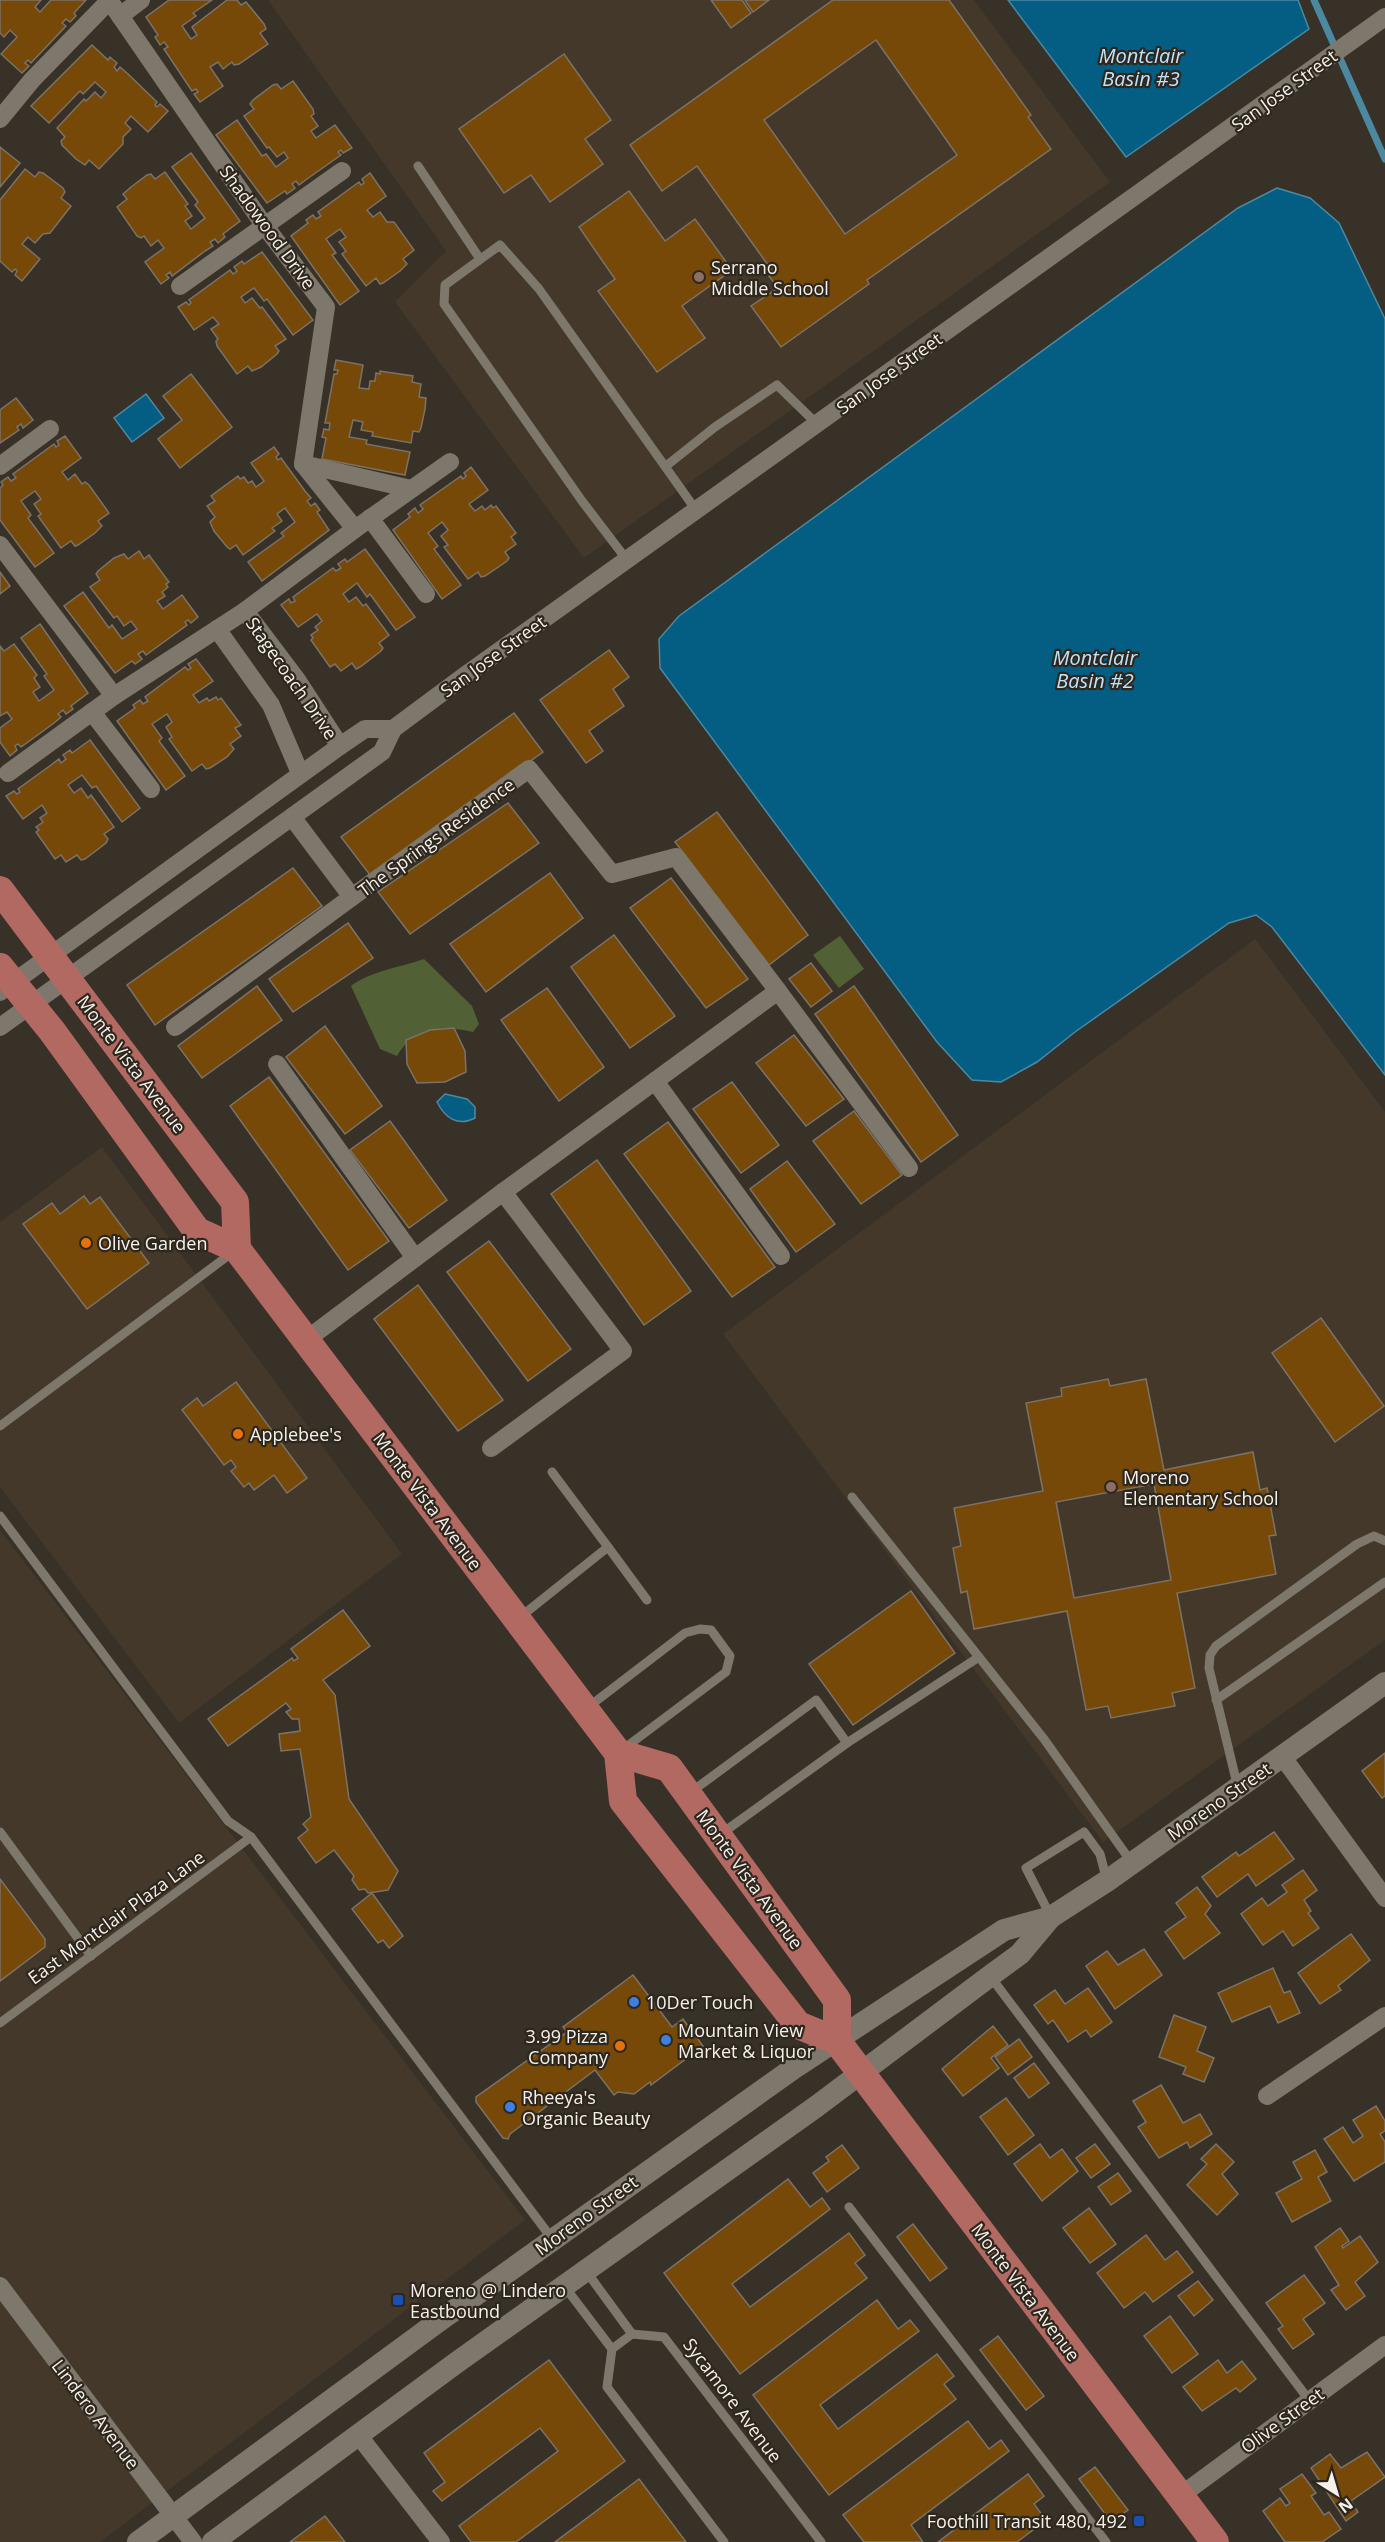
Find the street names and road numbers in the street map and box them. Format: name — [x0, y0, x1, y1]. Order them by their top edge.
street label: San Jose Street — [1226, 44, 1342, 136]
street label: Shadowood Drive — [215, 160, 321, 294]
street label: San Jose Street — [831, 327, 947, 419]
street label: San Jose Street — [435, 610, 551, 702]
street label: Stagecoach Drive — [241, 612, 343, 744]
street label: The Springs Residence — [353, 772, 519, 902]
street label: Monte Vista Avenue — [72, 990, 192, 1138]
street label: Monte Vista Avenue — [368, 1427, 488, 1575]
street label: Moreno Street — [1162, 1756, 1276, 1846]
street label: Monte Vista Avenue — [691, 1804, 809, 1954]
street label: East Montclair Plaza Lane — [23, 1845, 209, 1989]
street label: Moreno Street — [530, 2170, 642, 2260]
street label: Monte Vista Avenue — [966, 2218, 1086, 2366]
street label: Sycamore Avenue — [678, 2333, 788, 2467]
street label: Lindero Avenue — [47, 2354, 145, 2474]
street label: Olive Street — [1236, 2382, 1328, 2458]

